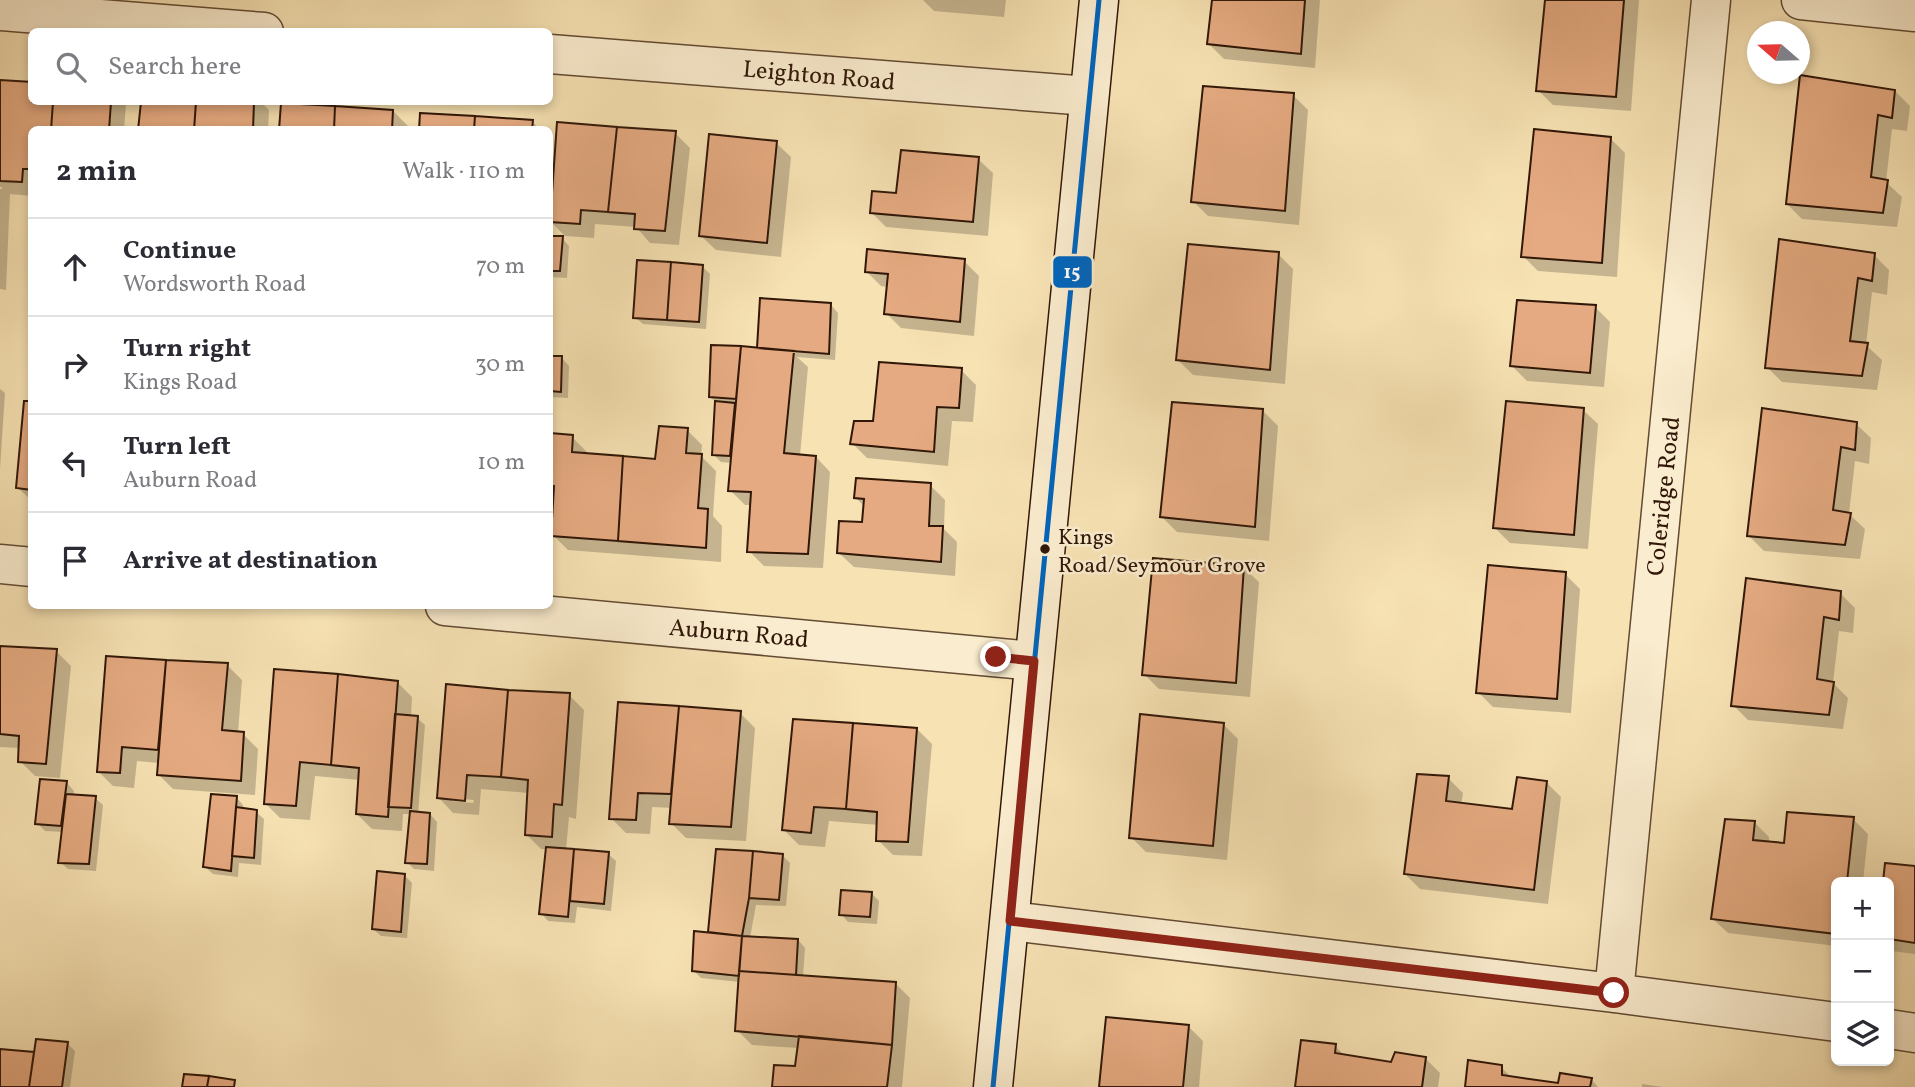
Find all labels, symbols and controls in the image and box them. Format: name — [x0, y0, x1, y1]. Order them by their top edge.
north arrow — [1747, 21, 1810, 84]
search box — [28, 28, 553, 105]
icon: search — [52, 48, 90, 86]
text: Search here — [108, 49, 241, 85]
street label: Leighton Road — [741, 53, 896, 101]
text: 2 min — [56, 151, 137, 193]
text: Walk · 110 m — [402, 156, 525, 188]
text: Continue — [123, 233, 236, 269]
icon: ahead — [56, 248, 94, 286]
text: 70 m — [476, 251, 525, 283]
line badge: 15 — [1052, 255, 1093, 289]
text: 15 — [1064, 260, 1080, 286]
text: Wordsworth Road — [123, 269, 306, 301]
text: Turn right — [123, 331, 251, 367]
icon: right — [56, 346, 94, 384]
text: 30 m — [475, 349, 525, 381]
text: Kings Road — [123, 367, 237, 399]
street label: Coleridge Road — [1640, 415, 1690, 578]
text: Turn left — [123, 429, 231, 465]
icon: left — [56, 444, 94, 482]
text: 10 m — [477, 447, 525, 479]
text: Auburn Road — [123, 465, 257, 497]
place label: Kings Road/Seymour Grove — [1058, 523, 1266, 582]
icon: arrive — [56, 542, 94, 580]
marker: Kings Road/Seymour Grove — [1038, 542, 1052, 556]
text: Arrive at destination — [123, 543, 378, 579]
street label: Auburn Road — [668, 612, 810, 658]
route end — [980, 641, 1011, 672]
map controls — [1831, 877, 1894, 1066]
button: + — [1831, 877, 1894, 940]
button: − — [1831, 940, 1894, 1003]
route start — [1598, 977, 1629, 1008]
button: layers — [1831, 1003, 1894, 1066]

